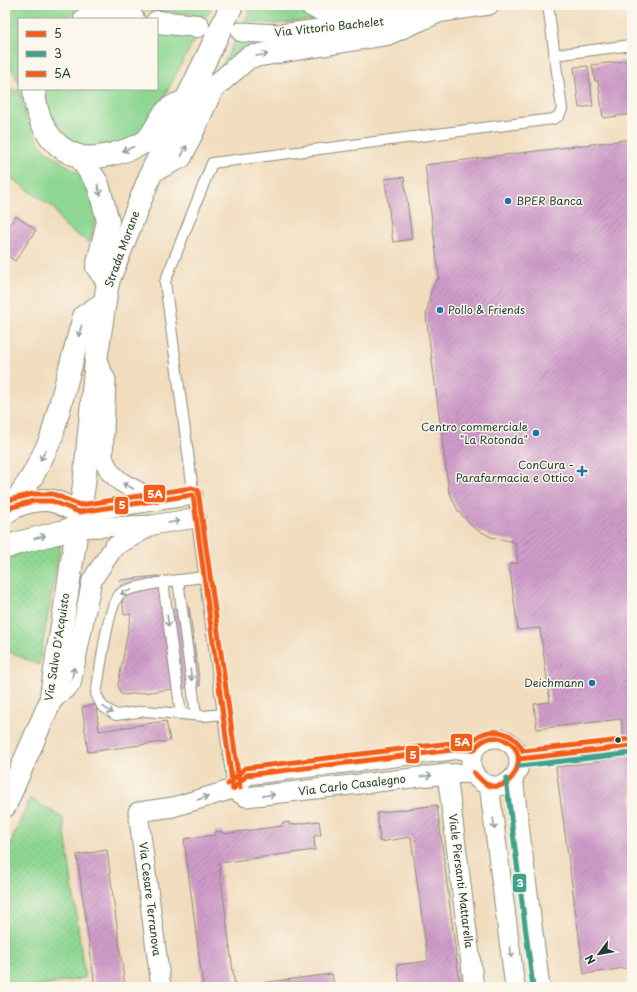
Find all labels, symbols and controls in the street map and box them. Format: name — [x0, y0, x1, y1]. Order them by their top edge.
street label: Via Vittorio Bachelet — [273, 12, 385, 41]
legend — [18, 18, 158, 90]
text: 5 — [54, 24, 62, 42]
text: 3 — [54, 44, 62, 62]
one-way arrow — [255, 51, 268, 59]
text: 5A — [54, 64, 71, 82]
one-way arrow — [181, 145, 188, 157]
one-way arrow — [122, 146, 134, 153]
one-way arrow — [96, 183, 103, 196]
place label: BPER Banca — [516, 192, 583, 209]
marker: BPER Banca — [503, 196, 513, 206]
street label: Strada Morane — [100, 208, 143, 290]
place label: Pollo & Friends — [448, 301, 525, 318]
marker: Pollo & Friends — [435, 305, 445, 315]
one-way arrow — [76, 324, 83, 337]
place label: Centro commerciale "La Rotonda" — [421, 418, 528, 448]
marker: Centro commerciale "La Rotonda" — [531, 428, 541, 438]
one-way arrow — [39, 449, 46, 461]
place label: ConCura - Parafarmacia e Ottico — [456, 456, 574, 486]
marker: ConCura - Parafarmacia e Ottico — [577, 466, 587, 476]
one-way arrow — [122, 482, 134, 489]
line badge: 5A — [143, 484, 166, 503]
text: 5A — [147, 485, 163, 502]
line badge: 5 — [114, 496, 129, 515]
text: 5 — [118, 496, 126, 513]
one-way arrow — [167, 517, 180, 525]
one-way arrow — [33, 532, 46, 540]
one-way arrow — [120, 589, 132, 597]
street label: Via Salvo D'Acquisto — [40, 592, 73, 702]
one-way arrow — [164, 615, 172, 628]
one-way arrow — [69, 667, 77, 680]
one-way arrow — [187, 668, 195, 681]
place label: Deichmann — [524, 674, 584, 691]
marker: Deichmann — [587, 678, 597, 688]
one-way arrow — [102, 706, 113, 714]
line badge: 5A — [450, 733, 473, 752]
text: 5A — [454, 733, 470, 750]
unlabelled marker — [613, 735, 623, 745]
line badge: 5 — [405, 745, 420, 764]
text: 5 — [409, 746, 417, 763]
street label: Via Carlo Casalegno — [297, 769, 407, 800]
one-way arrow — [419, 773, 432, 780]
one-way arrow — [262, 791, 275, 799]
one-way arrow — [196, 794, 209, 801]
street label: Viale Piersanti Mattarella — [445, 813, 478, 949]
one-way arrow — [490, 817, 498, 830]
street label: Via Cesare Terranova — [135, 841, 166, 957]
line badge: 3 — [512, 873, 527, 893]
text: 3 — [516, 874, 524, 891]
north arrow — [579, 934, 619, 974]
one-way arrow — [507, 946, 514, 959]
text: N — [580, 951, 600, 968]

